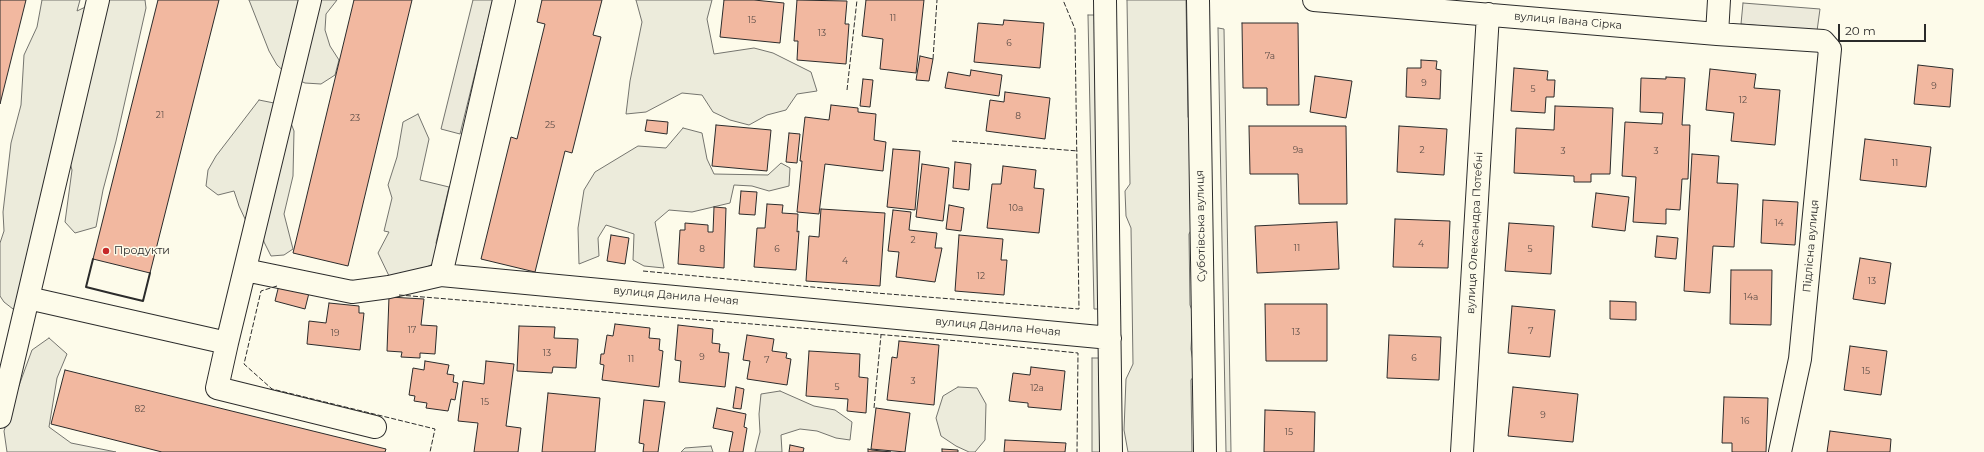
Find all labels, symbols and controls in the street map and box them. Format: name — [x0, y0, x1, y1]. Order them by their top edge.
street label: вулиця Івана Сірка — [1513, 10, 1623, 32]
house number: 11 — [890, 13, 896, 23]
house number: 15 — [748, 15, 756, 25]
scale bar — [1840, 16, 1928, 42]
text: 20 m — [1845, 23, 1876, 38]
house number: 13 — [818, 28, 826, 38]
house number: 6 — [1006, 38, 1012, 48]
house number: 7а — [1265, 51, 1275, 61]
house number: 9 — [1421, 78, 1427, 88]
house number: 9 — [1931, 81, 1937, 91]
house number: 5 — [1530, 84, 1536, 94]
house number: 12 — [1739, 95, 1747, 105]
house number: 21 — [156, 110, 164, 120]
house number: 8 — [1015, 111, 1021, 121]
house number: 23 — [350, 113, 360, 123]
house number: 25 — [545, 120, 555, 130]
house number: 9а — [1293, 145, 1303, 155]
house number: 2 — [1419, 145, 1425, 155]
house number: 3 — [1560, 146, 1566, 156]
house number: 3 — [1653, 146, 1659, 156]
street label: вулиця Олександра Потебні — [1464, 151, 1486, 315]
house number: 11 — [1892, 158, 1898, 168]
street label: Суботівська вулиця — [1193, 170, 1209, 282]
street label: Підлісна вулиця — [1800, 199, 1822, 293]
house number: 10а — [1009, 203, 1023, 213]
house number: 14 — [1774, 218, 1784, 228]
house number: 2 — [910, 235, 916, 245]
house number: 4 — [1418, 239, 1424, 249]
house number: 11 — [1294, 243, 1300, 253]
place label: Продукти — [114, 244, 170, 258]
house number: 8 — [699, 244, 705, 254]
house number: 6 — [774, 244, 780, 254]
house number: 5 — [1527, 244, 1533, 254]
marker: Продукти — [101, 246, 111, 256]
house number: 4 — [842, 256, 848, 266]
house number: 12 — [977, 271, 985, 281]
house number: 13 — [1868, 276, 1876, 286]
street label: вулиця Данила Нечая — [613, 284, 739, 308]
house number: 14а — [1744, 292, 1758, 302]
street label: вулиця Данила Нечая — [935, 315, 1061, 339]
house number: 17 — [408, 325, 416, 335]
house number: 7 — [1528, 326, 1534, 336]
house number: 13 — [1292, 327, 1300, 337]
house number: 19 — [331, 328, 339, 338]
house number: 13 — [543, 348, 551, 358]
house number: 9 — [699, 352, 705, 362]
house number: 6 — [1411, 353, 1417, 363]
house number: 11 — [628, 354, 634, 364]
house number: 7 — [764, 355, 770, 365]
house number: 15 — [1862, 366, 1870, 376]
house number: 3 — [910, 376, 916, 386]
house number: 5 — [834, 382, 840, 392]
house number: 12а — [1030, 383, 1044, 393]
house number: 15 — [481, 397, 489, 407]
house number: 82 — [135, 404, 145, 414]
house number: 9 — [1540, 410, 1546, 420]
house number: 16 — [1741, 416, 1749, 426]
house number: 15 — [1285, 427, 1293, 437]

